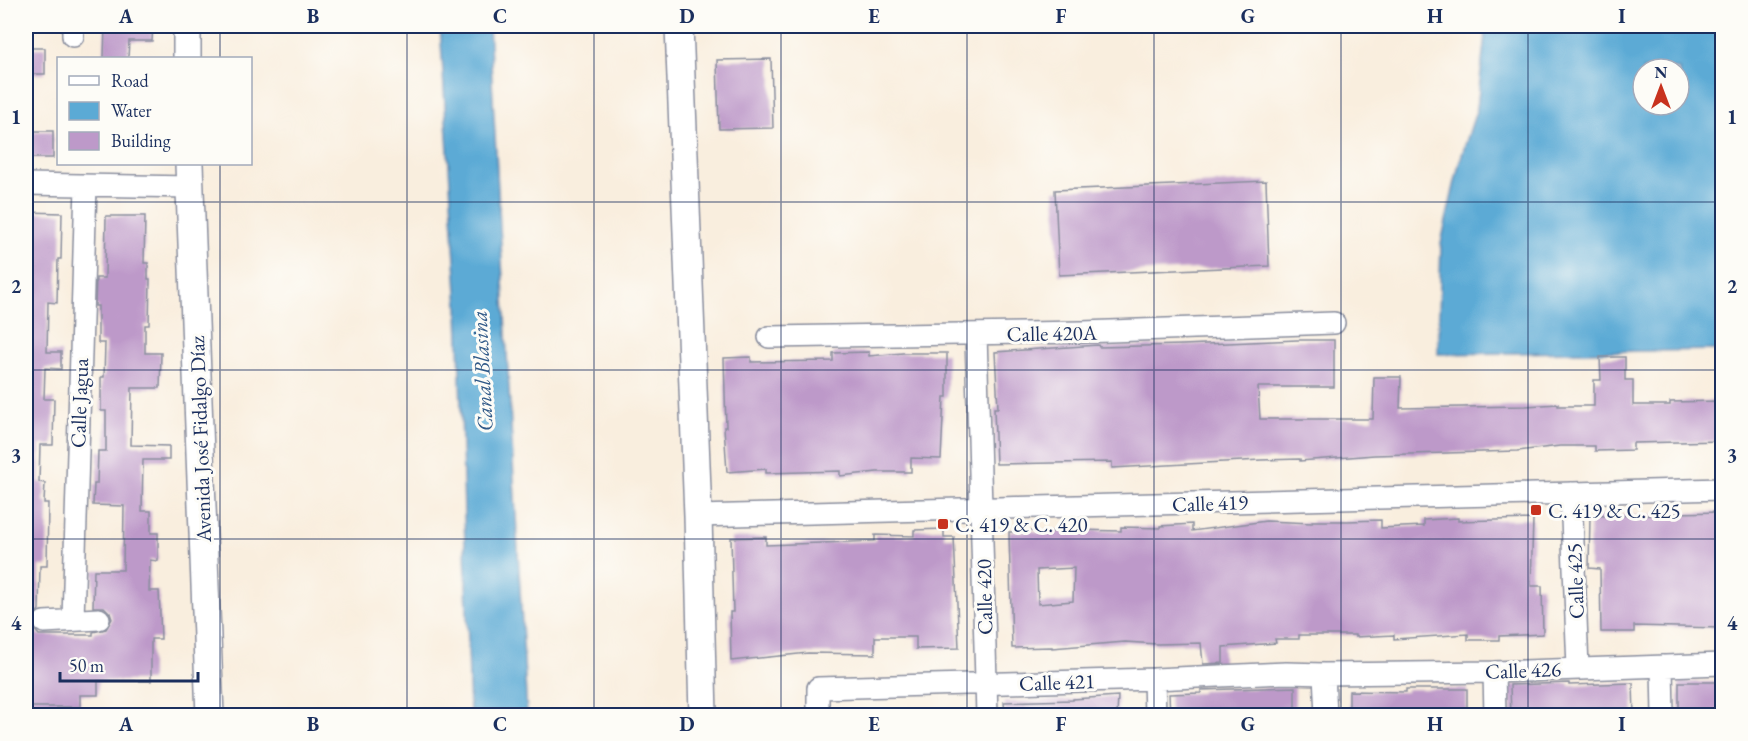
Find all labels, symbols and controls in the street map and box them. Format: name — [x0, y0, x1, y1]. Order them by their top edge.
text: A — [118, 3, 134, 29]
text: B — [307, 3, 319, 29]
text: C — [493, 3, 507, 29]
text: D — [679, 3, 695, 29]
text: E — [868, 3, 880, 29]
text: F — [1056, 3, 1067, 29]
text: G — [1241, 3, 1255, 29]
text: H — [1427, 3, 1443, 29]
text: I — [1618, 3, 1626, 29]
legend — [57, 57, 252, 165]
north arrow — [1631, 57, 1691, 117]
text: N — [1655, 62, 1668, 83]
text: Road — [111, 69, 150, 92]
text: Water — [111, 99, 152, 122]
text: 1 — [11, 104, 21, 130]
text: 1 — [1727, 104, 1737, 130]
text: Building — [111, 129, 171, 152]
text: 2 — [11, 273, 22, 299]
text: 2 — [1727, 273, 1738, 299]
water label: Canal Blasina — [464, 310, 500, 432]
street label: Calle 420A — [1007, 319, 1098, 347]
street label: Avenida José Fidalgo Díaz — [183, 335, 217, 544]
street label: Calle Jagua — [64, 357, 94, 448]
text: 3 — [11, 442, 21, 468]
text: 3 — [1727, 442, 1737, 468]
street label: Calle 419 — [1172, 488, 1248, 518]
place label: C. 419 & C. 425 — [1548, 497, 1681, 524]
marker: C. 419 & C. 425 — [1529, 503, 1543, 517]
place label: C. 419 & C. 420 — [955, 511, 1088, 538]
marker: C. 419 & C. 420 — [936, 517, 950, 531]
street label: Calle 425 — [1560, 543, 1590, 619]
street label: Calle 420 — [970, 559, 998, 635]
text: 4 — [11, 610, 22, 636]
text: 4 — [1727, 610, 1738, 636]
scale bar — [60, 645, 198, 683]
text: 50 m — [69, 654, 104, 677]
street label: Calle 426 — [1485, 655, 1561, 685]
street label: Calle 421 — [1019, 667, 1095, 697]
text: A — [118, 711, 134, 737]
text: B — [307, 711, 319, 737]
text: C — [493, 711, 507, 737]
text: D — [679, 711, 695, 737]
text: E — [868, 711, 880, 737]
text: F — [1056, 711, 1067, 737]
text: G — [1241, 711, 1255, 737]
text: H — [1427, 711, 1443, 737]
text: I — [1618, 711, 1626, 737]

